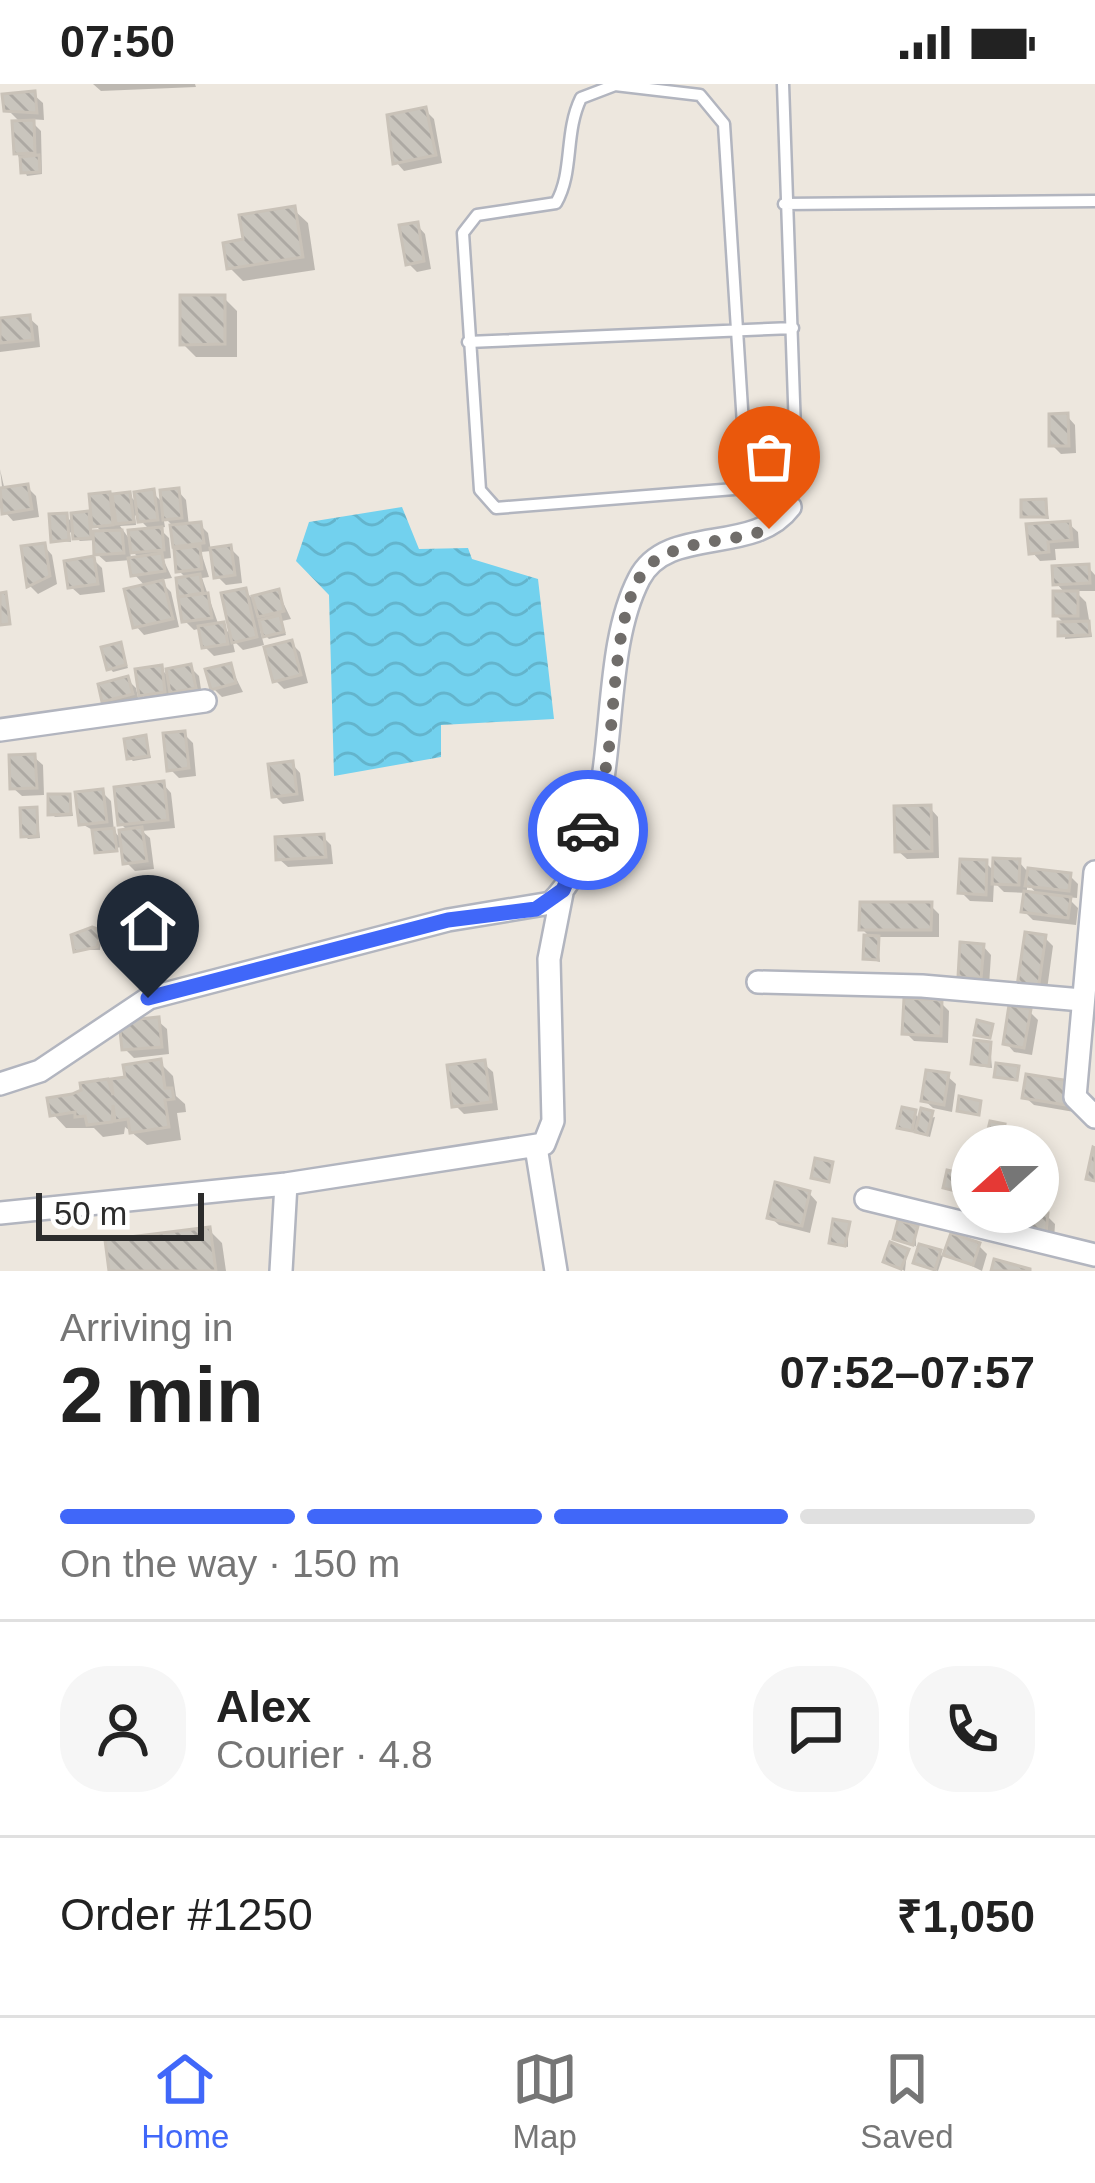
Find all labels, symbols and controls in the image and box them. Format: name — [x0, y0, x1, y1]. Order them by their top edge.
text: 07:50 — [60, 16, 175, 67]
pin — [718, 406, 820, 529]
icon: bag — [736, 424, 802, 490]
courier — [528, 770, 648, 890]
icon: car — [555, 797, 621, 863]
pin — [97, 875, 199, 998]
icon: home — [115, 893, 181, 959]
north arrow — [951, 1125, 1059, 1233]
map controls — [951, 1125, 1059, 1233]
scale bar — [36, 1187, 204, 1240]
text: 50 m — [54, 1195, 127, 1232]
text: Arriving in — [60, 1306, 233, 1349]
text: 07:52–07:57 — [780, 1347, 1035, 1398]
text: 2 min — [60, 1351, 264, 1439]
text: On the way · 150 m — [60, 1542, 400, 1585]
button: person — [60, 1666, 186, 1792]
button: chat — [753, 1666, 879, 1792]
button: phone — [909, 1666, 1035, 1792]
text: Alex — [216, 1681, 311, 1732]
text: Courier · 4.8 — [216, 1733, 433, 1776]
text: Order #1250 — [60, 1889, 313, 1940]
text: ₹1,050 — [897, 1891, 1035, 1942]
tab: Home — [141, 2046, 229, 2156]
tab: Map — [512, 2046, 578, 2156]
tab: Saved — [860, 2046, 954, 2156]

